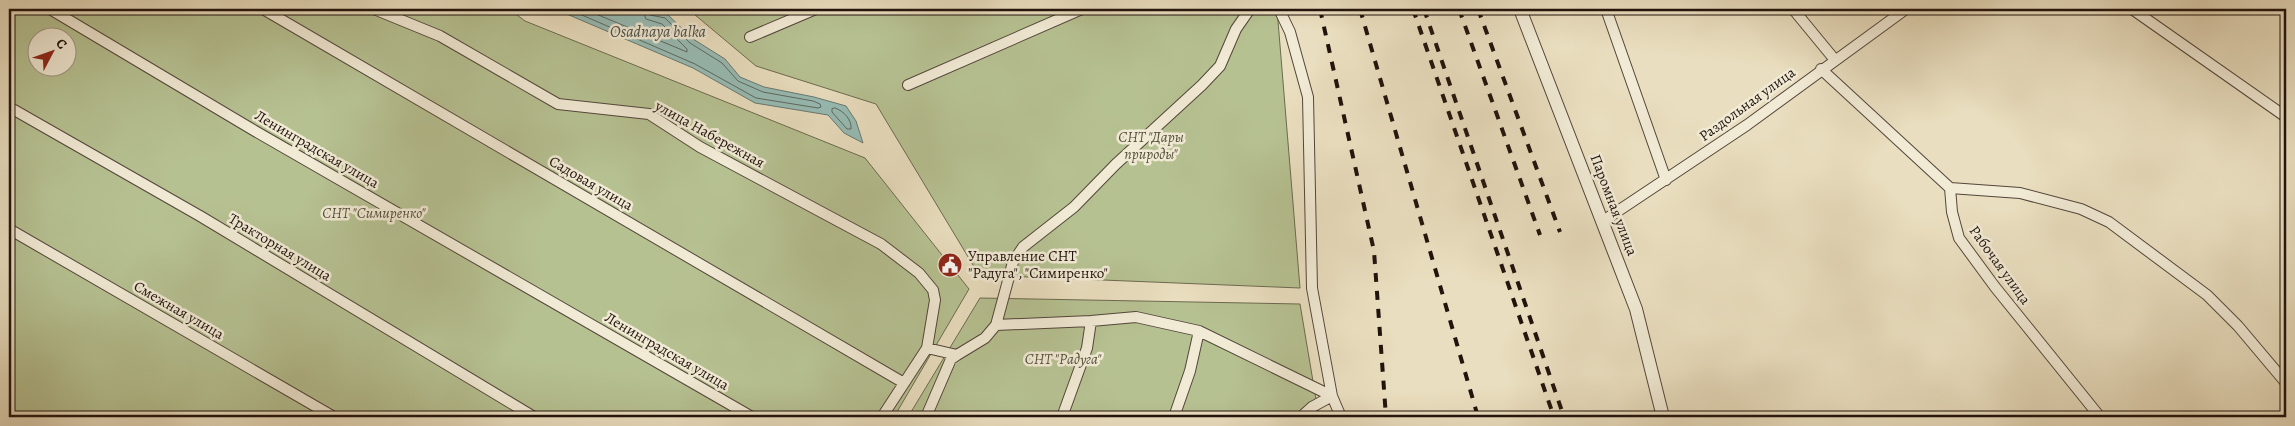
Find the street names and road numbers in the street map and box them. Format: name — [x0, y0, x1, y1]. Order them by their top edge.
street label: Раздольная улица — [1695, 62, 1799, 146]
street label: улица Набережная — [651, 95, 768, 172]
street label: Ленинградская улица — [251, 105, 383, 193]
street label: Садовая улица — [545, 151, 637, 215]
street label: Паромная улица — [1585, 151, 1643, 259]
street label: Тракторная улица — [225, 208, 335, 286]
street label: Рабочая улица — [1965, 222, 2035, 309]
street label: Смежная улица — [130, 276, 228, 344]
street label: Ленинградская улица — [601, 307, 733, 395]

